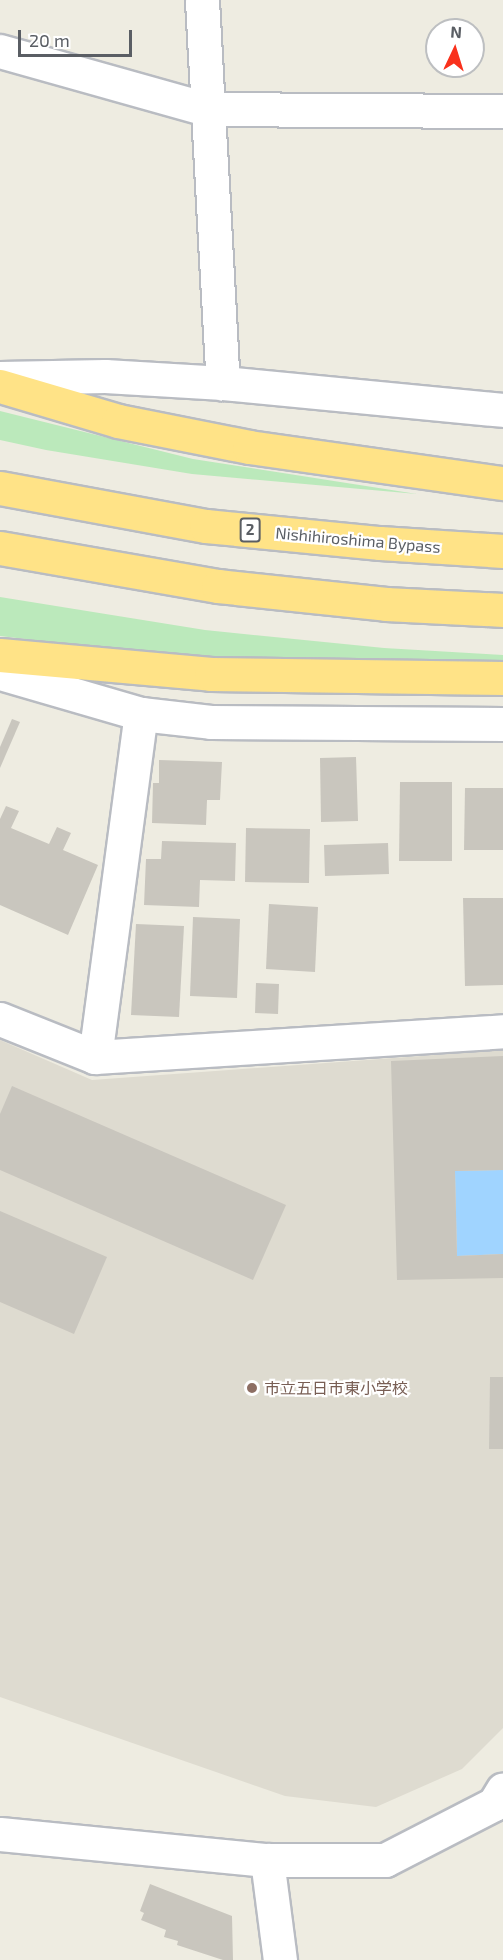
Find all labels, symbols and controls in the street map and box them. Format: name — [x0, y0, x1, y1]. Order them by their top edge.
scale bar — [21, 18, 135, 56]
north arrow — [425, 18, 485, 78]
text: N — [450, 22, 463, 41]
text: 20 m — [29, 29, 70, 51]
road number: 2 — [240, 518, 260, 542]
street label: Nishihiroshima Bypass — [275, 523, 441, 557]
place label: 市立五日市東小学校 — [264, 1378, 408, 1398]
marker: 市立五日市東小学校 — [245, 1381, 259, 1395]

